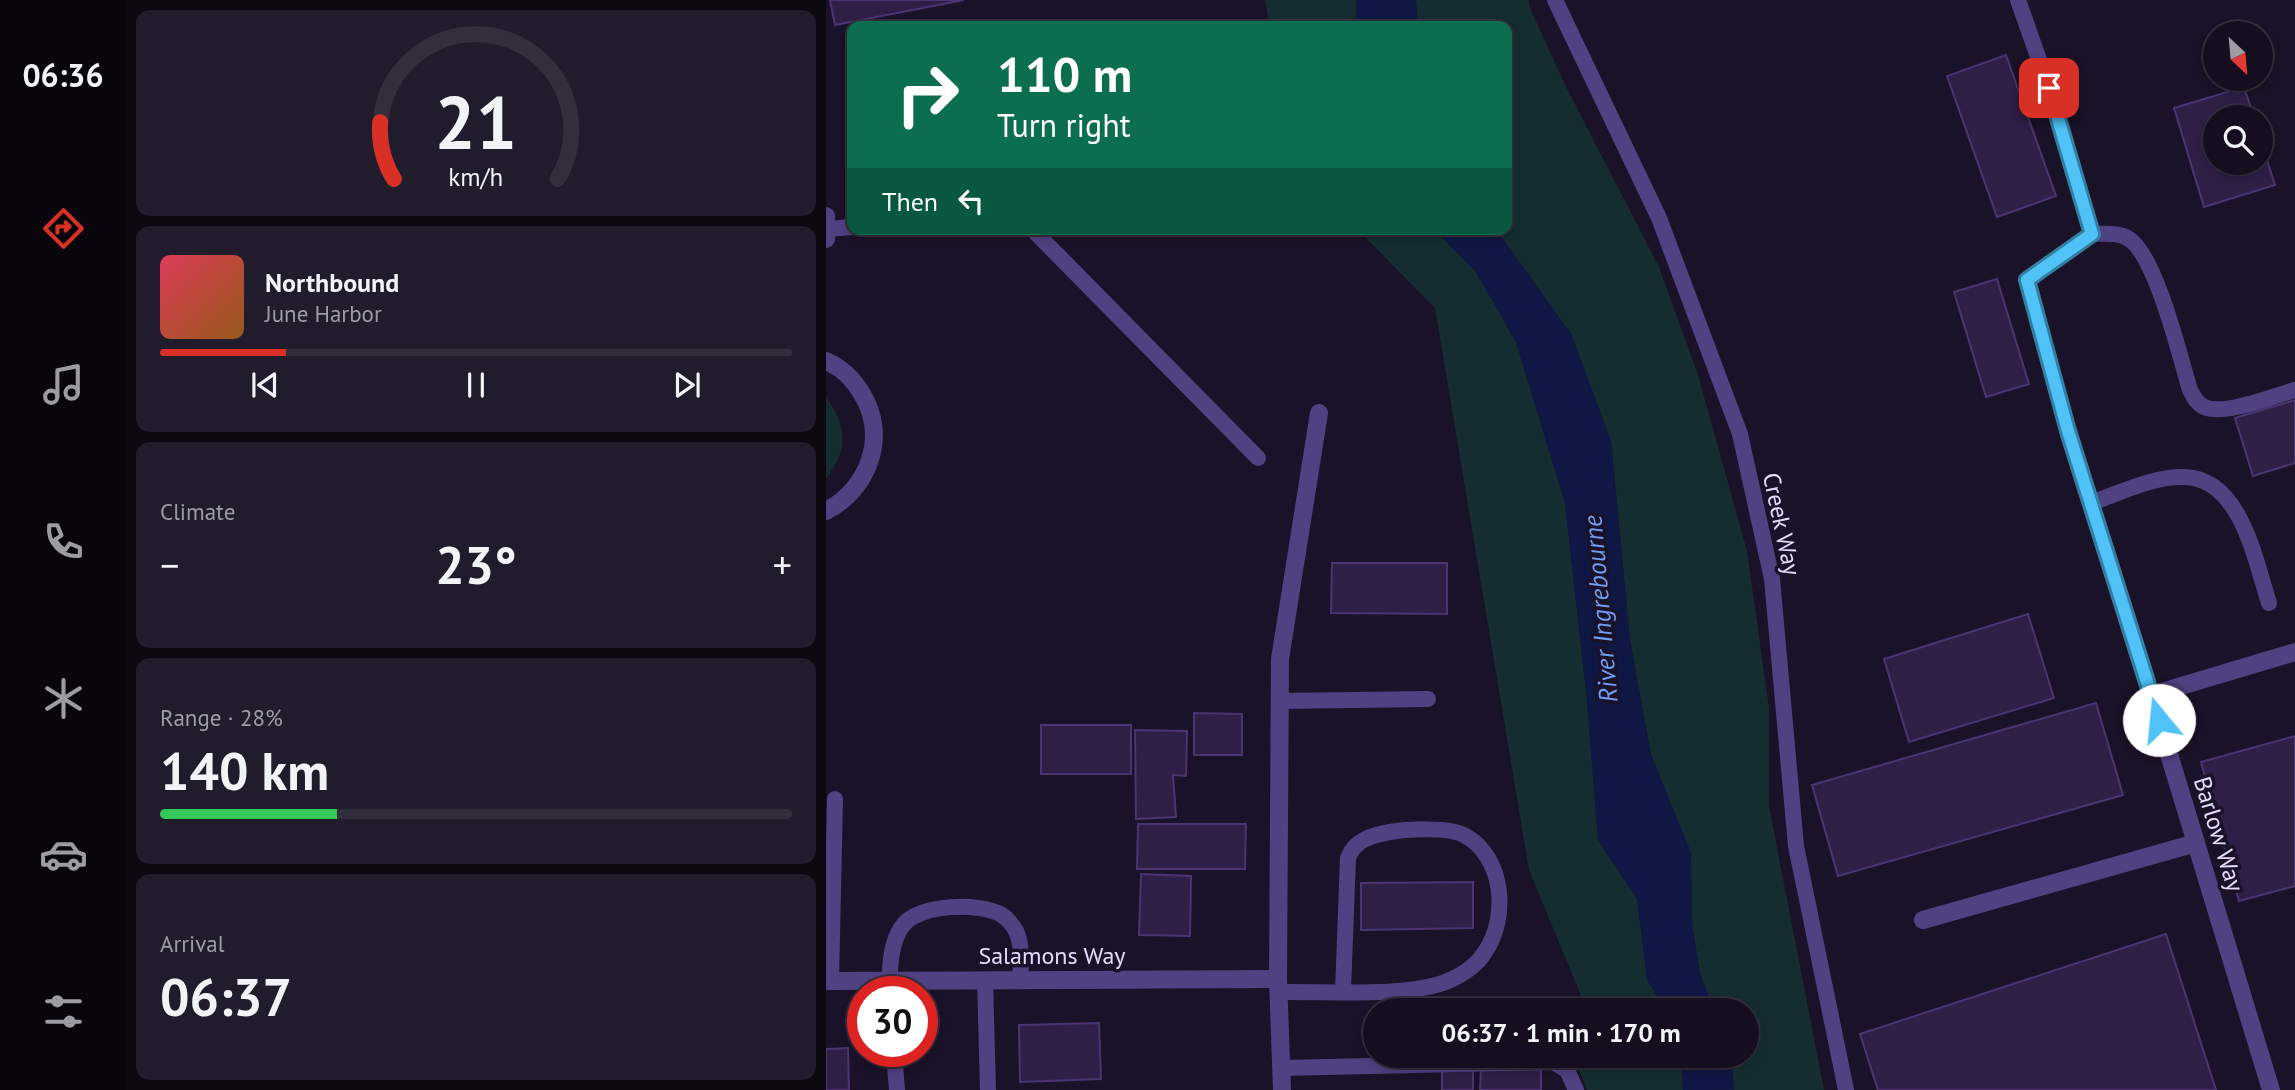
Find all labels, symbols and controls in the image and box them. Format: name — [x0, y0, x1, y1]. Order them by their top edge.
north arrow — [2203, 21, 2273, 91]
map controls — [2203, 21, 2273, 175]
text: 110 m — [997, 42, 1132, 106]
icon: right — [882, 49, 973, 140]
text: 06:36 — [22, 54, 104, 96]
pin — [2019, 58, 2079, 118]
icon: arrive — [2030, 69, 2068, 107]
text: 21 — [435, 75, 517, 169]
text: Turn right — [997, 104, 1131, 146]
button: search — [2203, 105, 2273, 175]
text: km/h — [449, 161, 503, 193]
icon: left — [952, 182, 990, 220]
text: Then — [882, 185, 938, 218]
icon: directions — [39, 204, 88, 253]
text: Northbound — [265, 266, 399, 299]
text: June Harbor — [265, 299, 382, 328]
icon: music — [39, 360, 88, 409]
icon: previous — [246, 366, 284, 404]
icon: pause — [457, 366, 495, 404]
icon: next — [668, 366, 706, 404]
street label: Creek Way — [1756, 470, 1808, 578]
text: Climate — [160, 497, 235, 526]
water label: River Ingrebourne — [1575, 514, 1625, 704]
icon: phone — [39, 517, 88, 566]
text: 23° — [435, 531, 517, 598]
text: − — [160, 540, 179, 589]
text: + — [773, 540, 792, 589]
icon: climate — [39, 674, 88, 723]
position arrow — [2122, 683, 2196, 757]
text: Range · 28% — [160, 703, 283, 732]
text: 140 km — [160, 737, 329, 804]
street label: Barlow Way — [2187, 773, 2251, 895]
icon: car — [39, 830, 88, 879]
text: Arrival — [160, 929, 224, 958]
street label: Salamons Way — [978, 940, 1126, 971]
text: 06:37 — [160, 963, 292, 1030]
speed limit sign: 30 — [847, 976, 938, 1067]
icon: filters — [39, 987, 88, 1036]
text: 06:37 · 1 min · 170 m — [1441, 1016, 1681, 1049]

